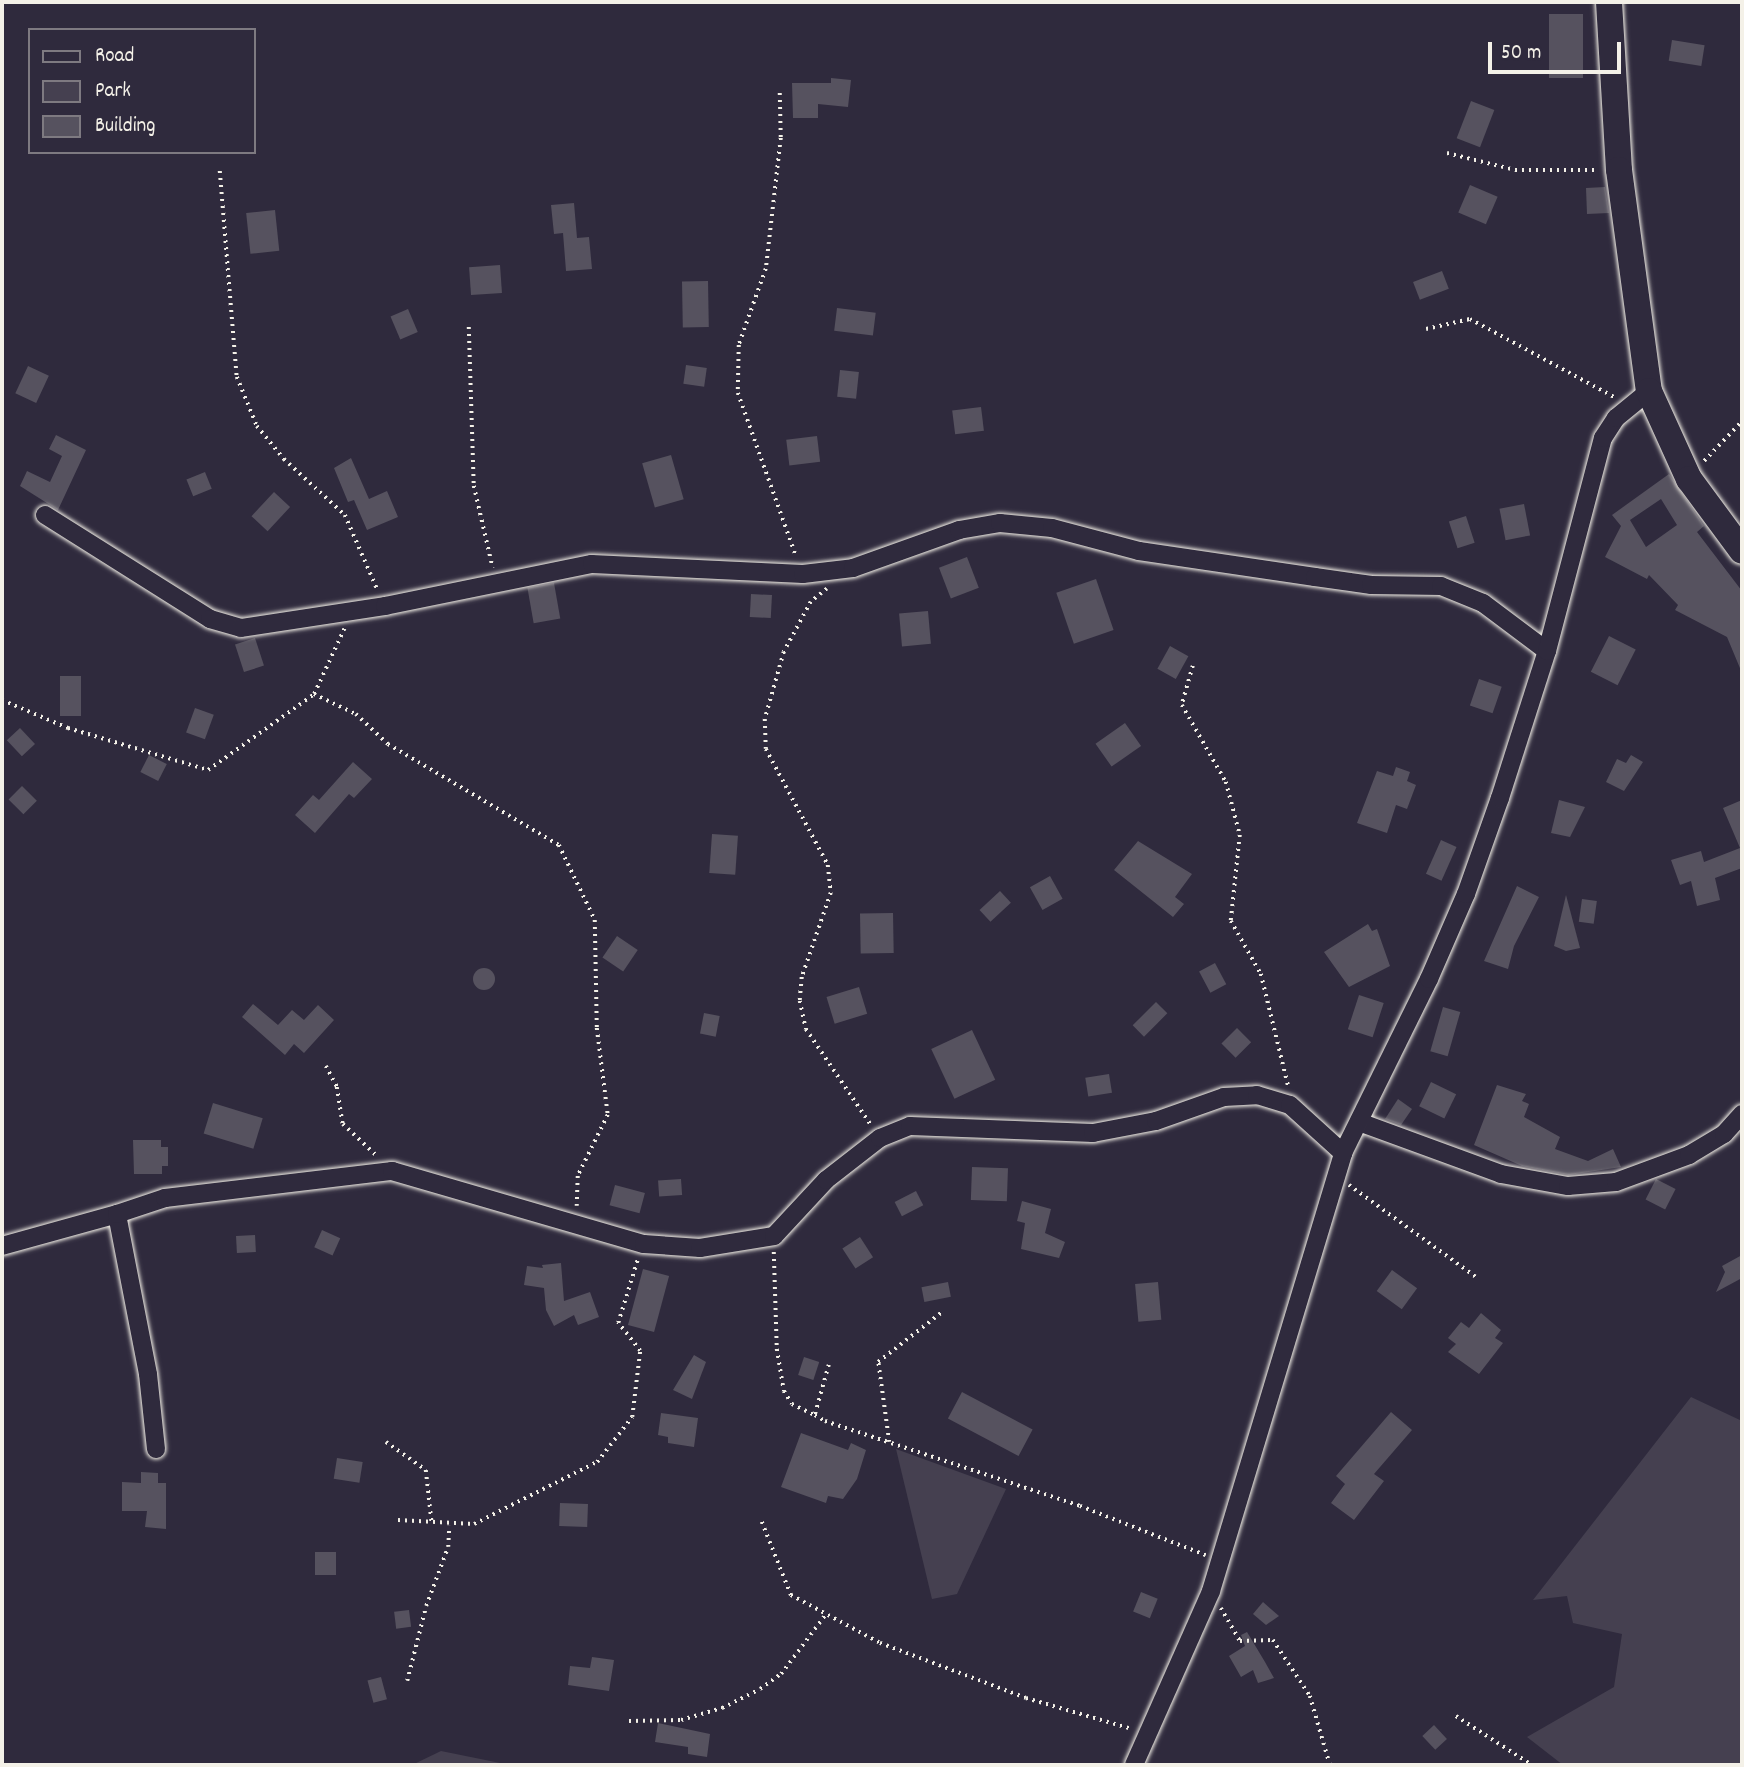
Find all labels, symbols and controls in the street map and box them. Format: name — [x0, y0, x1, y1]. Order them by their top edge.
legend — [28, 28, 256, 154]
scale bar — [1492, 28, 1625, 72]
text: 50 m — [1501, 39, 1541, 69]
text: Road — [95, 42, 134, 72]
text: Park — [95, 77, 131, 107]
text: Building — [95, 112, 155, 142]

